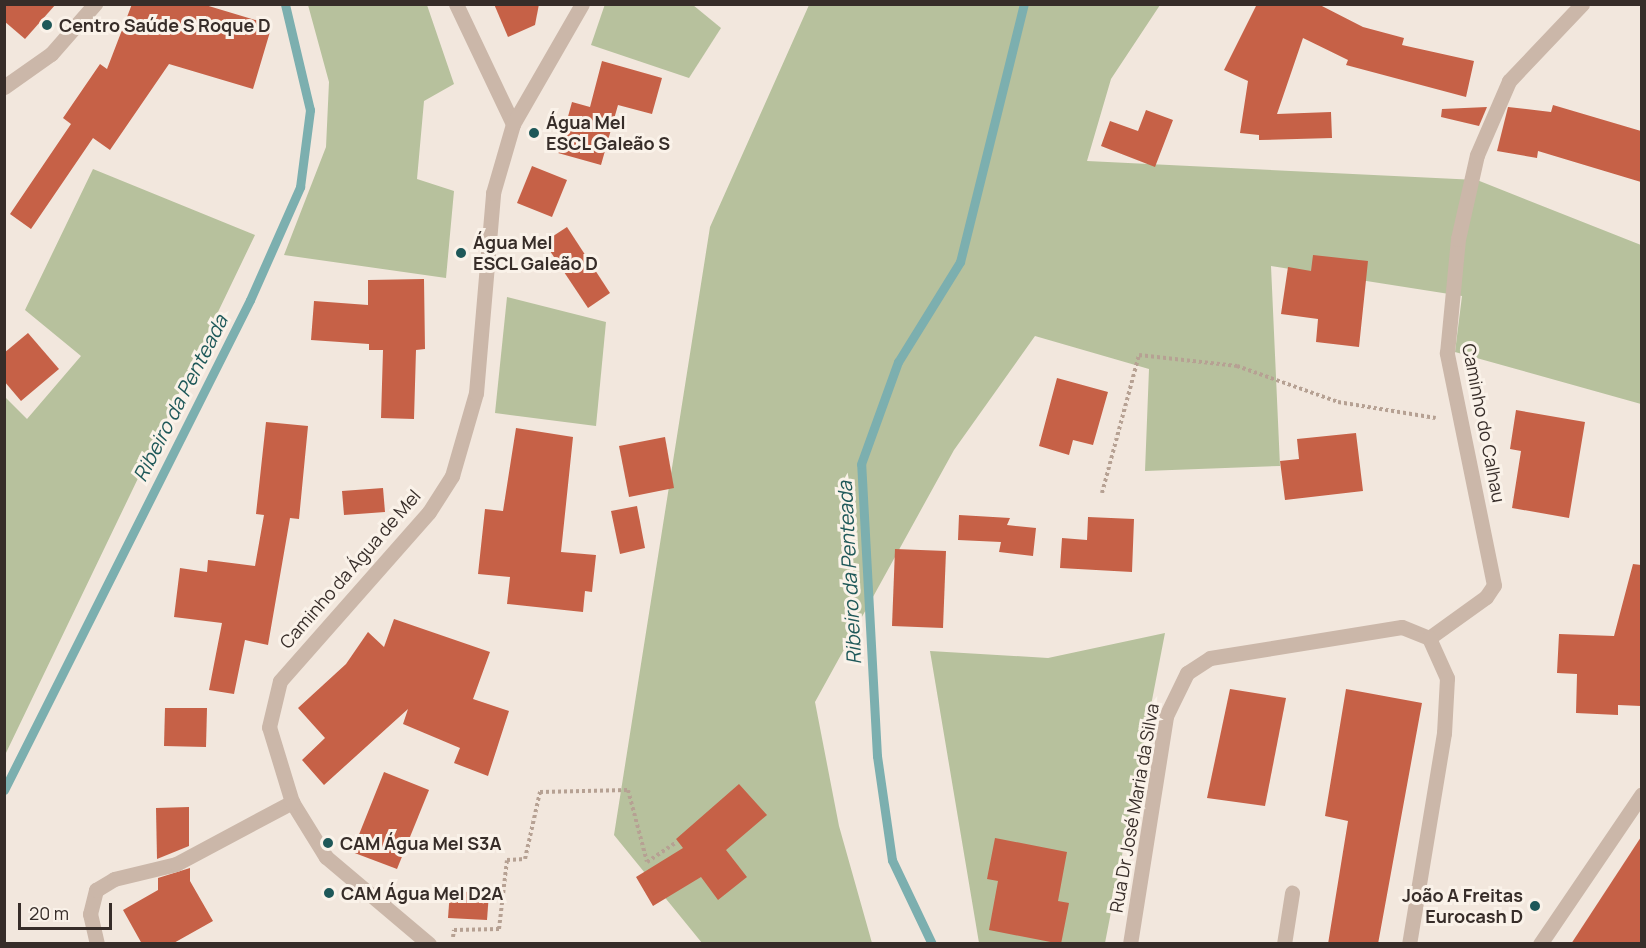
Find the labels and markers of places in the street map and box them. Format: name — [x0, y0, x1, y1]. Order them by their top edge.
place label: Centro Saúde S Roque D — [59, 14, 270, 36]
marker: Centro Saúde S Roque D — [40, 18, 54, 32]
place label: Água Mel ESCL Galeão S — [546, 112, 671, 154]
marker: Água Mel ESCL Galeão S — [527, 126, 541, 140]
place label: Água Mel ESCL Galeão D — [473, 232, 599, 274]
marker: Água Mel ESCL Galeão D — [454, 246, 468, 260]
place label: CAM Água Mel S3A — [340, 832, 502, 854]
marker: CAM Água Mel S3A — [321, 836, 335, 850]
place label: CAM Água Mel D2A — [341, 882, 503, 904]
place label: João A Freitas Eurocash D — [1402, 885, 1523, 928]
marker: CAM Água Mel D2A — [322, 886, 336, 900]
marker: João A Freitas Eurocash D — [1528, 899, 1542, 913]

